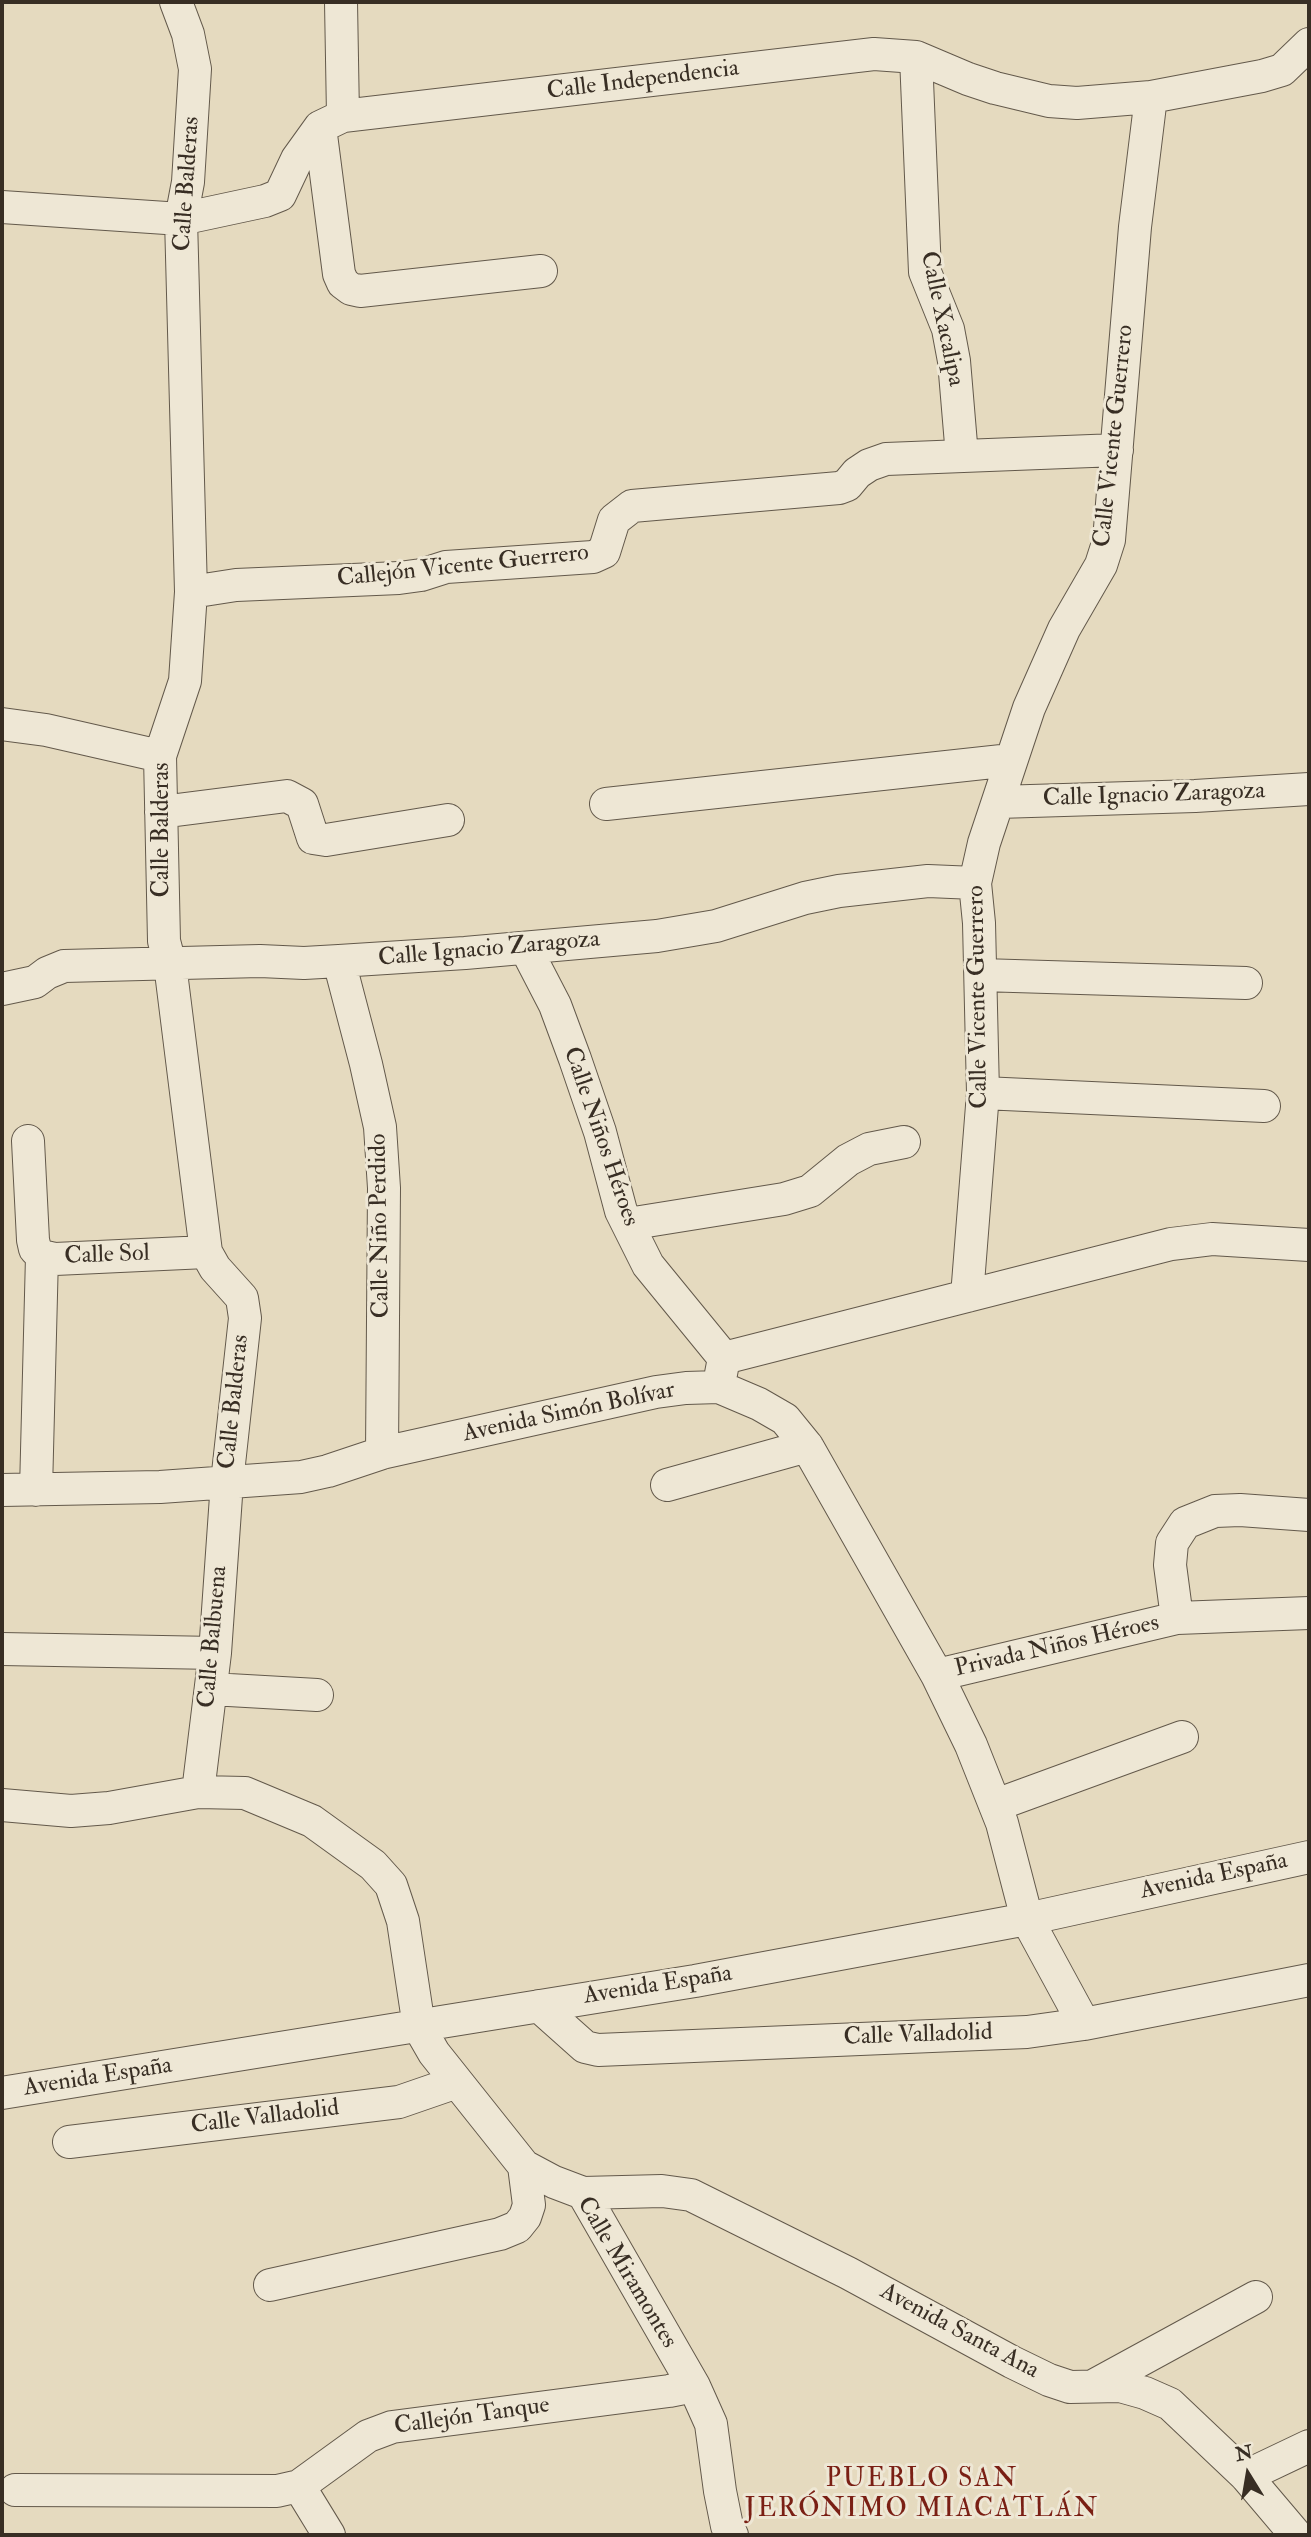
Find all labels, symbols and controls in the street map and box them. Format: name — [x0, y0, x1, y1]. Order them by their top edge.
street label: Calle Independencia — [545, 55, 741, 107]
street label: Calle Balderas — [169, 116, 207, 252]
street label: Calle Xacalipa — [913, 249, 969, 389]
street label: Calle Vicente Guerrero — [1089, 323, 1141, 549]
street label: Callejón Vicente Guerrero — [336, 539, 590, 595]
street label: Calle Balderas — [149, 762, 177, 898]
street label: Calle Ignacio Zaragoza — [1042, 778, 1266, 814]
street label: Calle Vicente Guerrero — [963, 885, 995, 1109]
street label: Calle Ignacio Zaragoza — [377, 926, 601, 974]
street label: Calle Niños Héroes — [556, 1044, 644, 1230]
street label: Calle Niño Perdido — [365, 1133, 397, 1319]
street label: Calle Sol — [64, 1240, 150, 1272]
street label: Calle Balderas — [214, 1333, 256, 1471]
street label: Avenida Simón Bolívar — [460, 1376, 678, 1450]
street label: Calle Balbuena — [193, 1565, 235, 1709]
street label: Privada Niños Héroes — [952, 1609, 1162, 1685]
street label: Avenida España — [1138, 1847, 1290, 1907]
street label: Avenida España — [582, 1960, 734, 2012]
street label: Calle Valladolid — [843, 2019, 993, 2053]
street label: Avenida España — [22, 2052, 174, 2104]
street label: Calle Valladolid — [189, 2095, 341, 2141]
street label: Calle Miramontes — [570, 2192, 682, 2354]
street label: Avenida Santa Ana — [875, 2278, 1043, 2386]
street label: Callejón Tanque — [393, 2392, 551, 2442]
north arrow — [1213, 2439, 1283, 2509]
text: N — [1233, 2440, 1255, 2467]
district label: PUEBLO SAN JERÓNIMO MIACATLÁN — [747, 2464, 1097, 2526]

